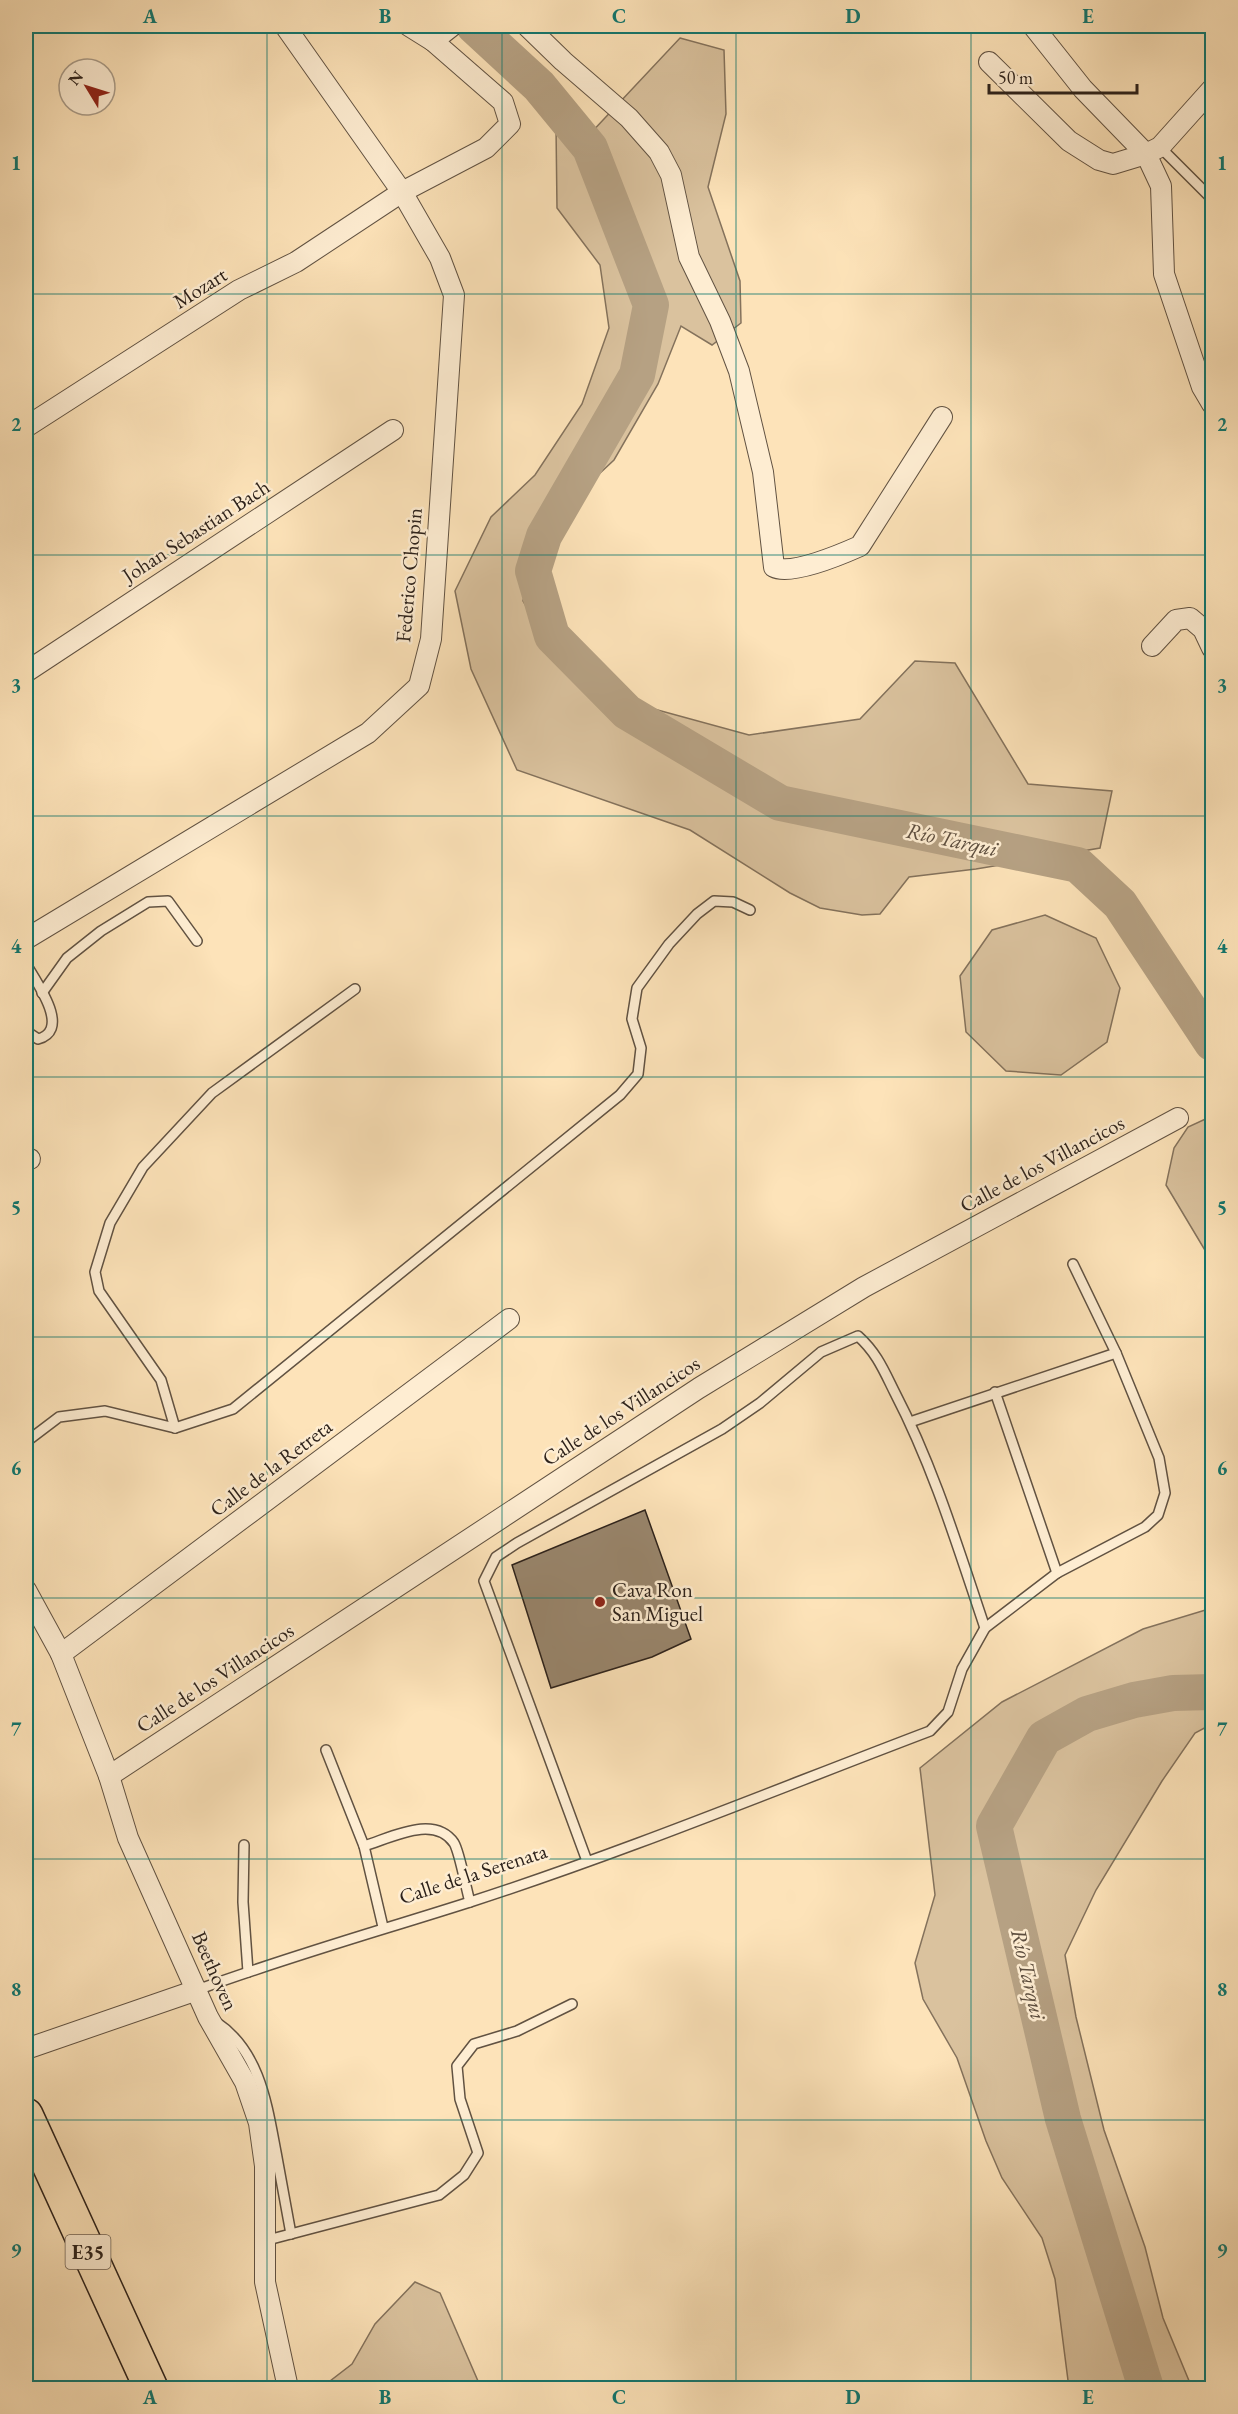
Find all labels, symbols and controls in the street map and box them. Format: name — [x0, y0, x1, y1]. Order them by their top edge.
text: A — [142, 3, 158, 29]
text: B — [379, 3, 391, 29]
text: C — [612, 3, 626, 29]
text: D — [845, 3, 861, 29]
text: E — [1082, 3, 1094, 29]
north arrow — [57, 57, 117, 117]
scale bar — [989, 57, 1138, 95]
text: N — [63, 66, 88, 90]
text: 50 m — [998, 66, 1033, 89]
text: 1 — [11, 150, 21, 176]
text: 1 — [1217, 150, 1227, 176]
street label: Mozart — [168, 260, 232, 315]
text: 2 — [11, 411, 22, 437]
text: 2 — [1217, 411, 1228, 437]
street label: Johan Sebastian Bach — [115, 473, 275, 589]
street label: Federico Chopin — [389, 507, 428, 643]
text: 3 — [11, 672, 21, 698]
text: 3 — [1217, 672, 1227, 698]
water label: Río Tarqui — [904, 816, 1002, 864]
text: 4 — [11, 933, 22, 959]
text: 4 — [1217, 933, 1228, 959]
street label: Calle de los Villancicos — [955, 1109, 1129, 1218]
text: 5 — [11, 1194, 21, 1220]
text: 5 — [1217, 1194, 1227, 1220]
street label: Calle de los Villancicos — [537, 1349, 705, 1472]
street label: Calle de la Retreta — [204, 1412, 338, 1522]
text: 6 — [11, 1455, 22, 1481]
text: 6 — [1217, 1455, 1228, 1481]
place label: Cava Ron San Miguel — [612, 1576, 703, 1627]
marker: Cava Ron San Miguel — [593, 1595, 607, 1609]
street label: Calle de los Villancicos — [131, 1616, 299, 1739]
text: 7 — [11, 1716, 22, 1742]
text: 7 — [1217, 1716, 1228, 1742]
street label: Calle de la Serenata — [395, 1837, 551, 1910]
water label: Río Tarqui — [1004, 1926, 1053, 2024]
street label: Beethoven — [186, 1927, 245, 2015]
text: 8 — [11, 1976, 21, 2002]
text: 8 — [1217, 1976, 1227, 2002]
road number: E35 — [66, 2235, 110, 2269]
text: 9 — [11, 2237, 22, 2263]
text: 9 — [1217, 2237, 1228, 2263]
text: A — [142, 2384, 158, 2410]
text: B — [379, 2384, 391, 2410]
text: C — [612, 2384, 626, 2410]
text: D — [845, 2384, 861, 2410]
text: E — [1082, 2384, 1094, 2410]

